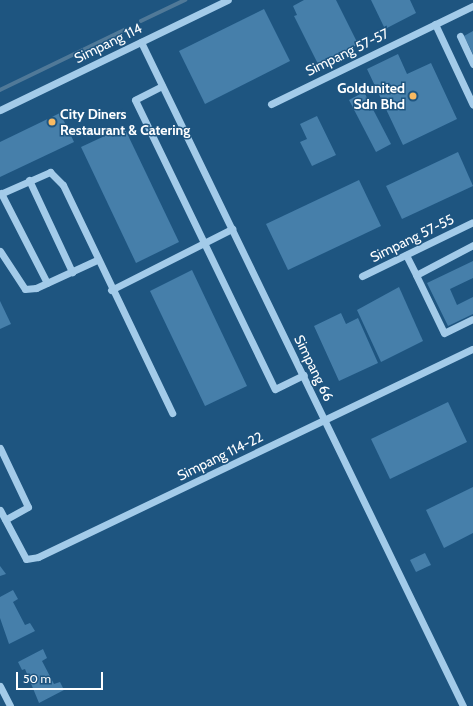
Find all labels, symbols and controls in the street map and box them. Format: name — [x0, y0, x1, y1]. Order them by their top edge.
street label: Simpang 114 — [72, 19, 144, 67]
street label: Simpang 57-57 — [303, 25, 391, 79]
place label: Goldunited Sdn Bhd — [337, 80, 405, 112]
marker: Goldunited Sdn Bhd — [408, 91, 418, 101]
place label: City Diners Restaurant & Catering — [60, 106, 190, 138]
marker: City Diners Restaurant & Catering — [47, 117, 57, 127]
street label: Simpang 57-55 — [367, 210, 457, 266]
street label: Simpang 66 — [291, 332, 337, 404]
street label: Simpang 114-22 — [174, 428, 266, 484]
scale bar — [18, 664, 105, 690]
text: 50 m — [23, 671, 51, 686]

